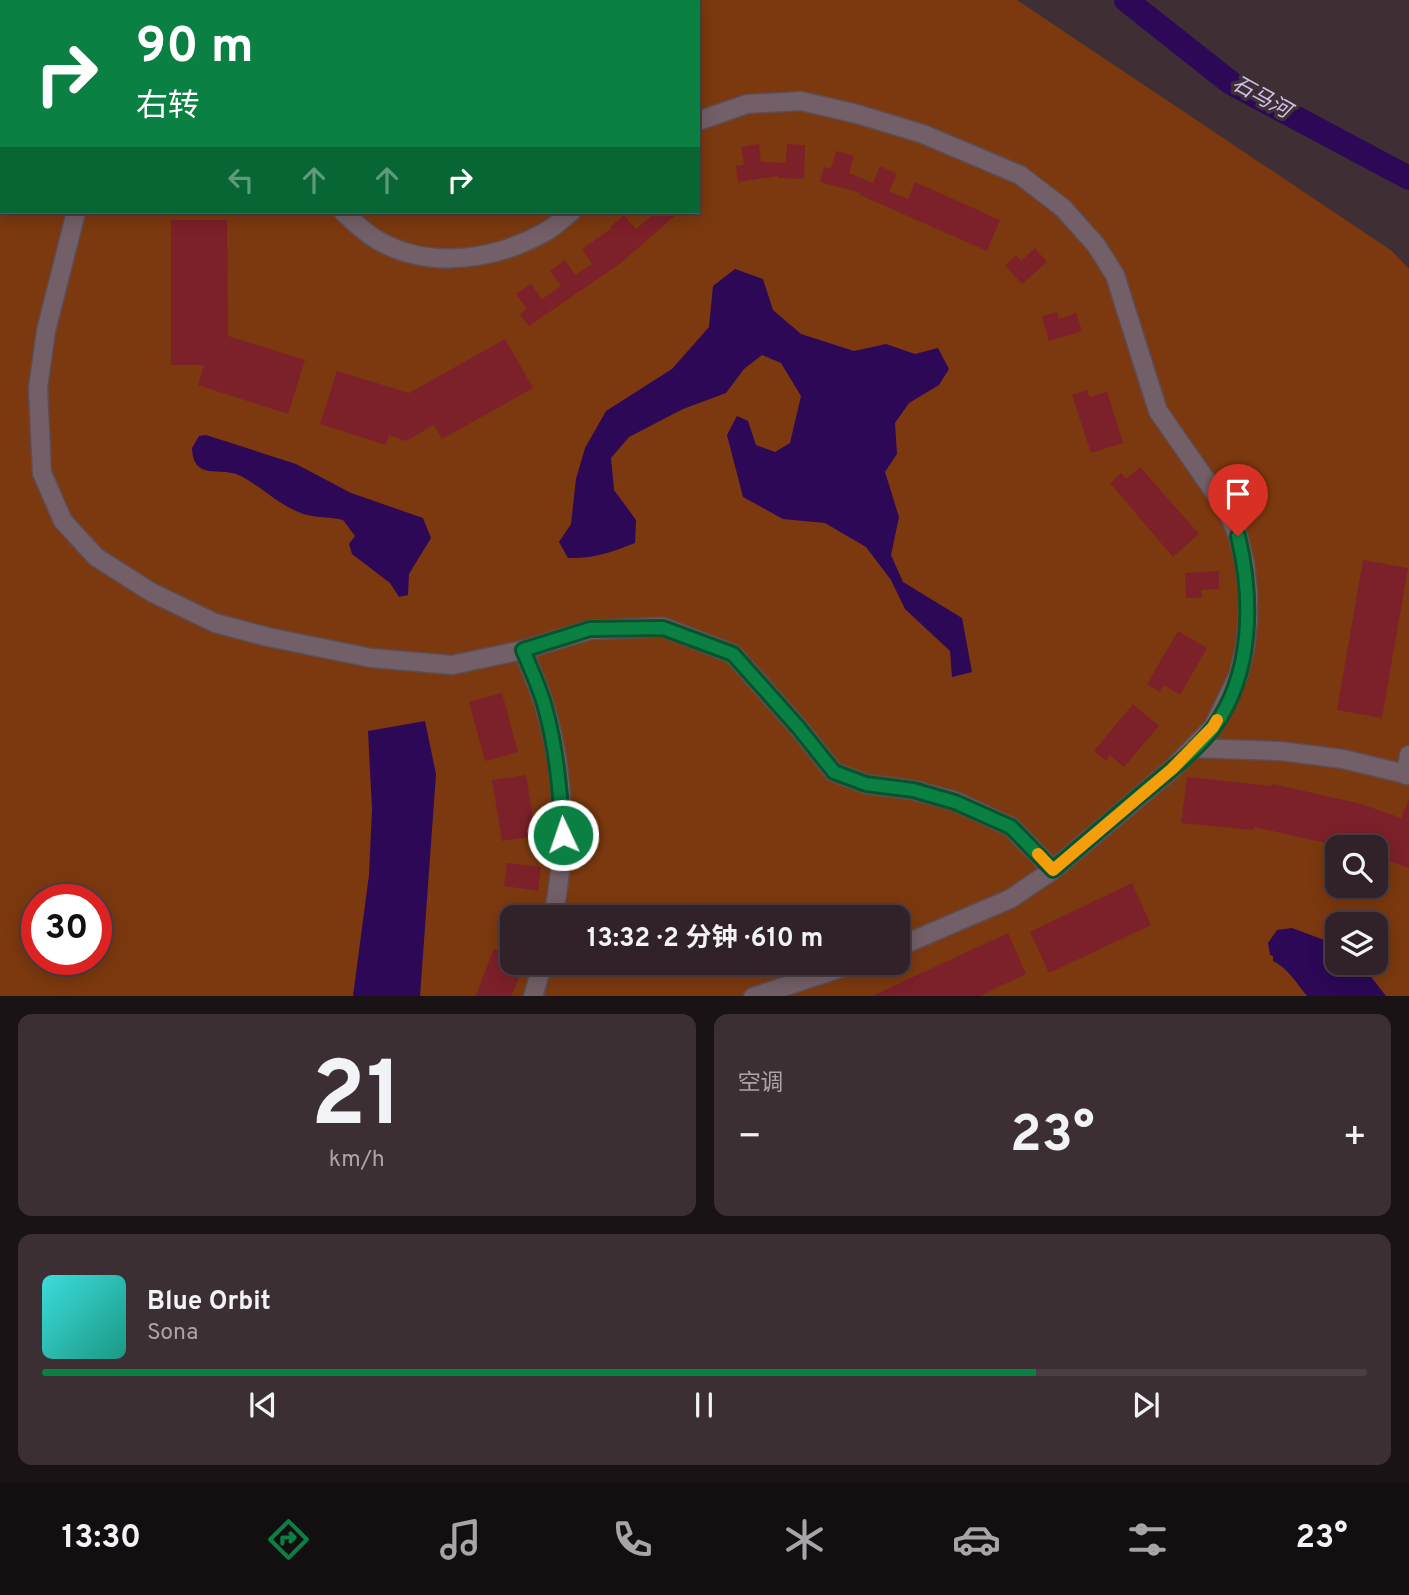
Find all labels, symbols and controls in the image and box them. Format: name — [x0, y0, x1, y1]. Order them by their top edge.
text: 90 m — [136, 18, 254, 80]
icon: right — [21, 28, 112, 119]
water label: 石马河 — [1227, 71, 1299, 127]
text: 右转 — [136, 88, 200, 128]
icon: left — [222, 161, 260, 199]
icon: ahead — [295, 161, 333, 199]
icon: ahead — [368, 161, 406, 199]
icon: right — [441, 161, 479, 199]
pin — [1208, 464, 1268, 536]
icon: arrive — [1219, 475, 1257, 513]
position arrow — [526, 798, 600, 872]
map controls — [1325, 835, 1388, 975]
button: search — [1325, 835, 1388, 898]
speed limit sign: 30 — [21, 884, 112, 975]
button: layers — [1325, 912, 1388, 975]
text: 13:32 · 2 分钟 · 610 m — [587, 923, 823, 956]
text: 21 — [311, 1043, 403, 1158]
text: 空调 — [738, 1070, 784, 1099]
text: 23° — [1010, 1104, 1095, 1170]
text: − — [738, 1114, 762, 1163]
text: + — [1342, 1114, 1367, 1163]
text: km/h — [329, 1146, 385, 1175]
text: Blue Orbit — [147, 1286, 271, 1319]
text: Sona — [147, 1319, 198, 1348]
icon: previous — [244, 1386, 282, 1424]
icon: pause — [685, 1386, 723, 1424]
icon: next — [1127, 1386, 1165, 1424]
icon: directions — [264, 1515, 313, 1564]
icon: music — [436, 1515, 485, 1564]
icon: phone — [608, 1515, 657, 1564]
icon: climate — [780, 1515, 829, 1564]
icon: car — [952, 1515, 1001, 1564]
icon: filters — [1123, 1515, 1172, 1564]
text: 13:30 — [61, 1519, 141, 1559]
text: 23° — [1295, 1519, 1347, 1559]

